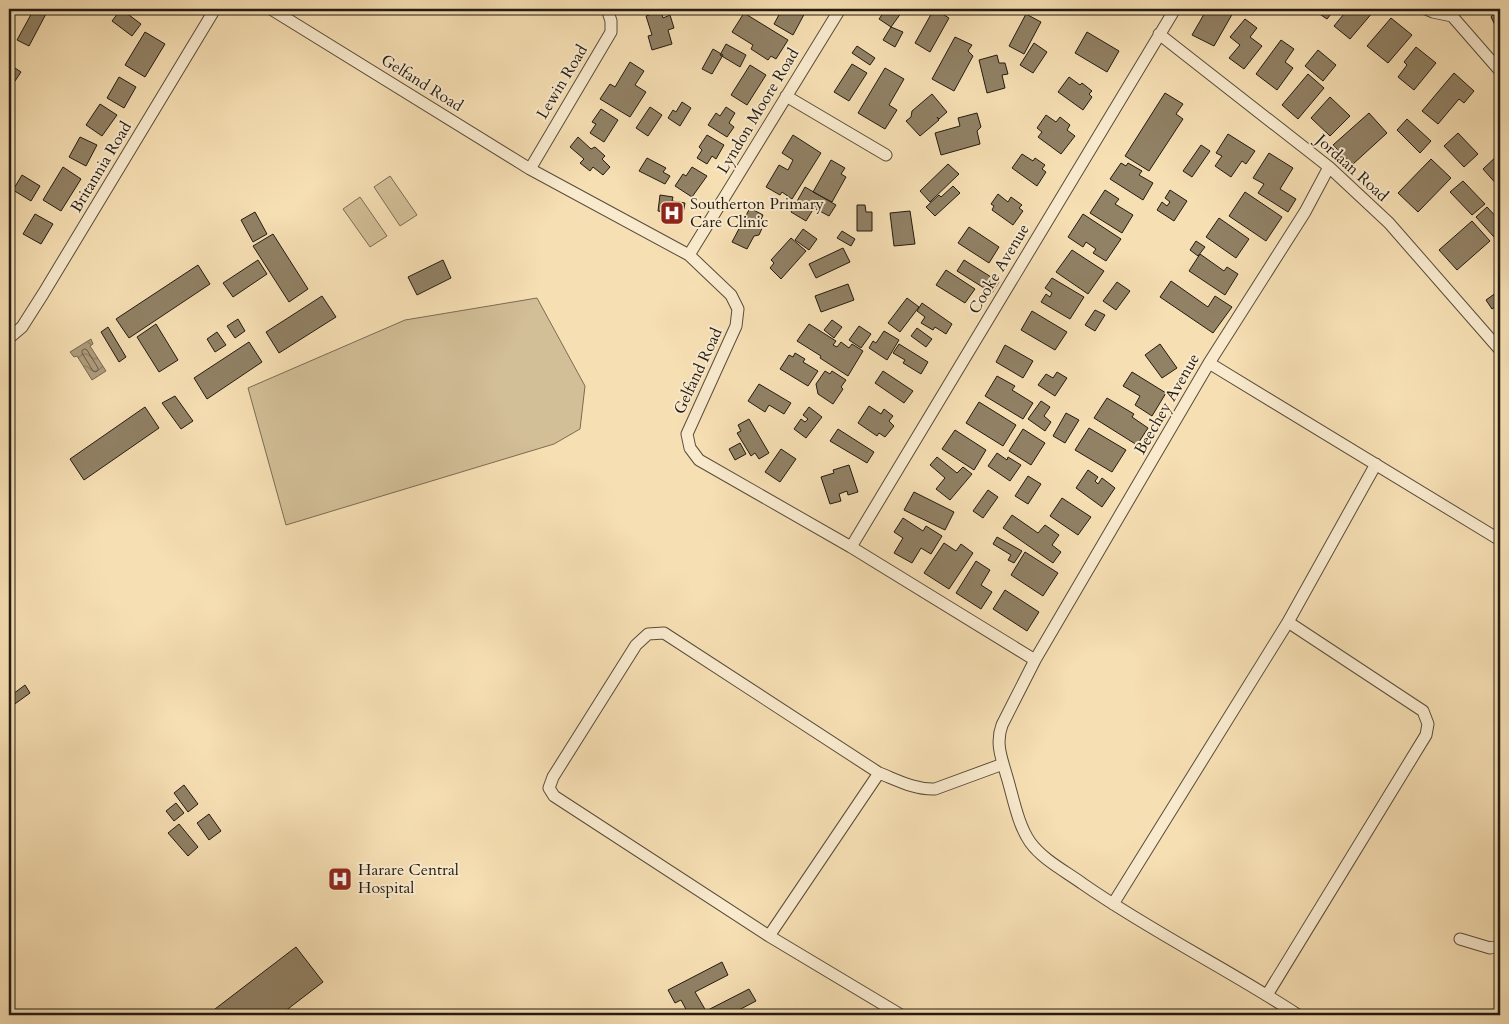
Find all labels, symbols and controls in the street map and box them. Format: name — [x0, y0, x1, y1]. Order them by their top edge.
street label: Lewin Road — [531, 40, 593, 123]
street label: Lyndon Moore Road — [712, 44, 804, 178]
street label: Gelfand Road — [377, 49, 468, 117]
street label: Britannia Road — [65, 117, 137, 216]
street label: Jordaan Road — [1309, 128, 1393, 207]
place label: Southerton Primary Care Clinic — [690, 193, 825, 233]
hospital icon: Southerton Primary Care Clinic — [659, 200, 685, 226]
street label: Cooke Avenue — [963, 220, 1035, 318]
street label: Gelfand Road — [668, 324, 728, 418]
street label: Beechey Avenue — [1129, 349, 1205, 459]
place label: Harare Central Hospital — [358, 859, 459, 899]
hospital icon: Harare Central Hospital — [327, 866, 353, 892]

